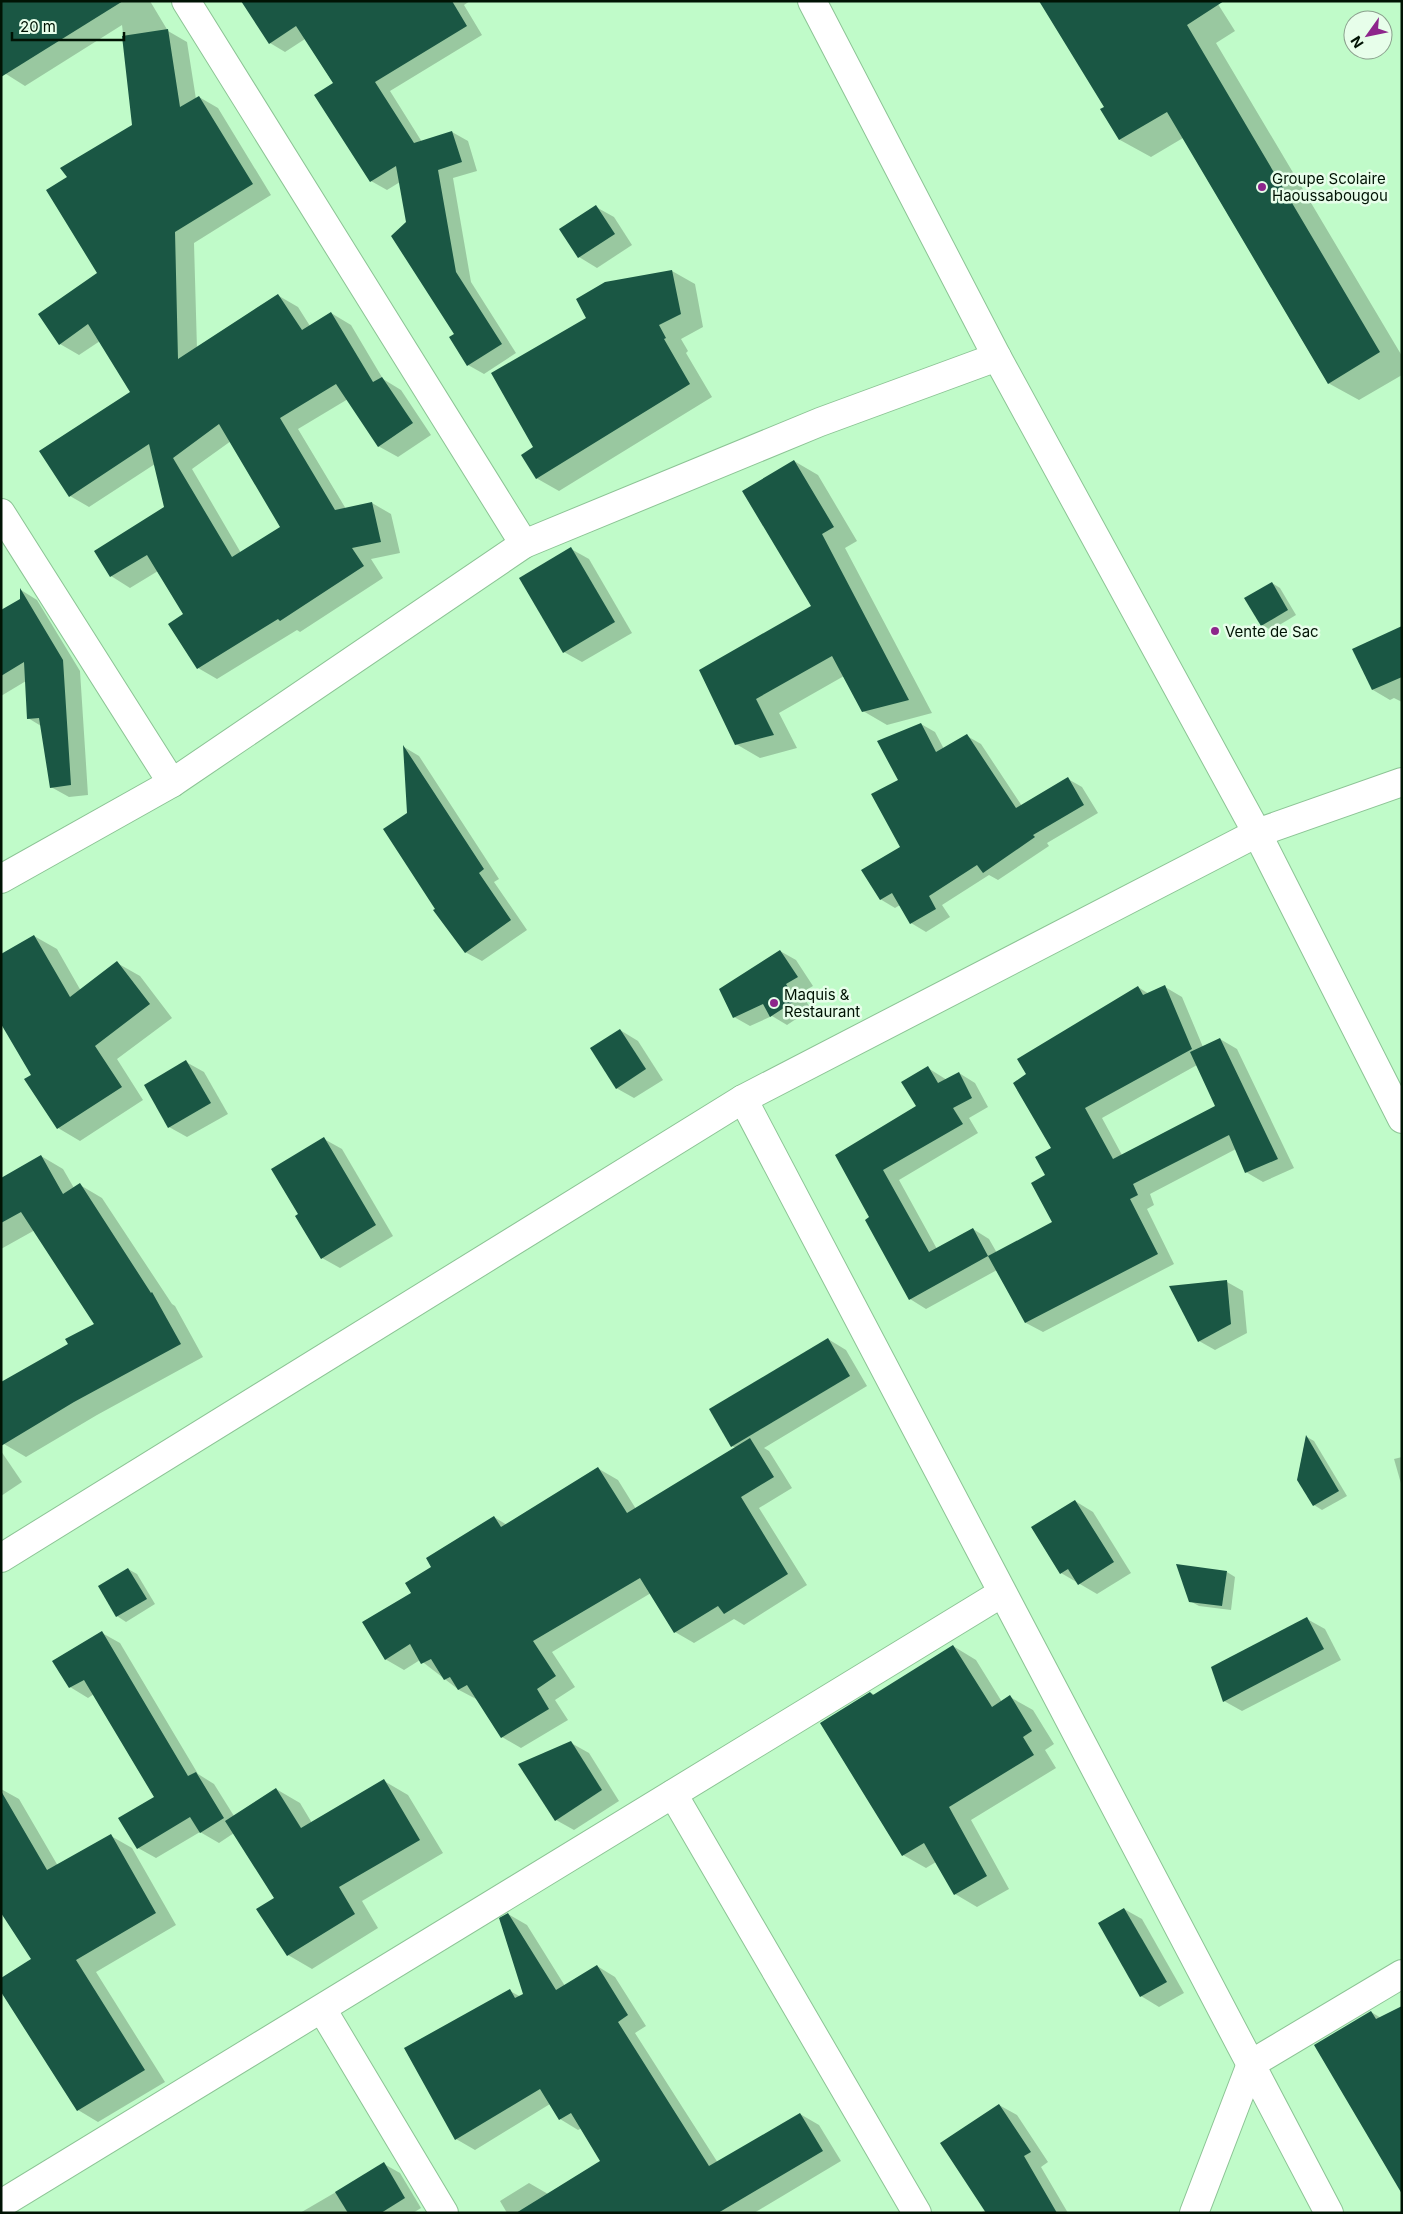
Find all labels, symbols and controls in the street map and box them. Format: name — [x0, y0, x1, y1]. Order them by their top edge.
scale bar — [12, 10, 125, 42]
north arrow — [1343, 10, 1393, 60]
text: 20 m — [20, 17, 56, 36]
text: N — [1347, 33, 1367, 51]
place label: Groupe Scolaire Haoussabougou — [1272, 169, 1388, 205]
marker: Groupe Scolaire Haoussabougou — [1256, 181, 1268, 193]
place label: Vente de Sac — [1225, 622, 1319, 641]
marker: Vente de Sac — [1209, 625, 1221, 637]
place label: Maquis & Restaurant — [784, 985, 860, 1021]
marker: Maquis & Restaurant — [768, 997, 780, 1009]

